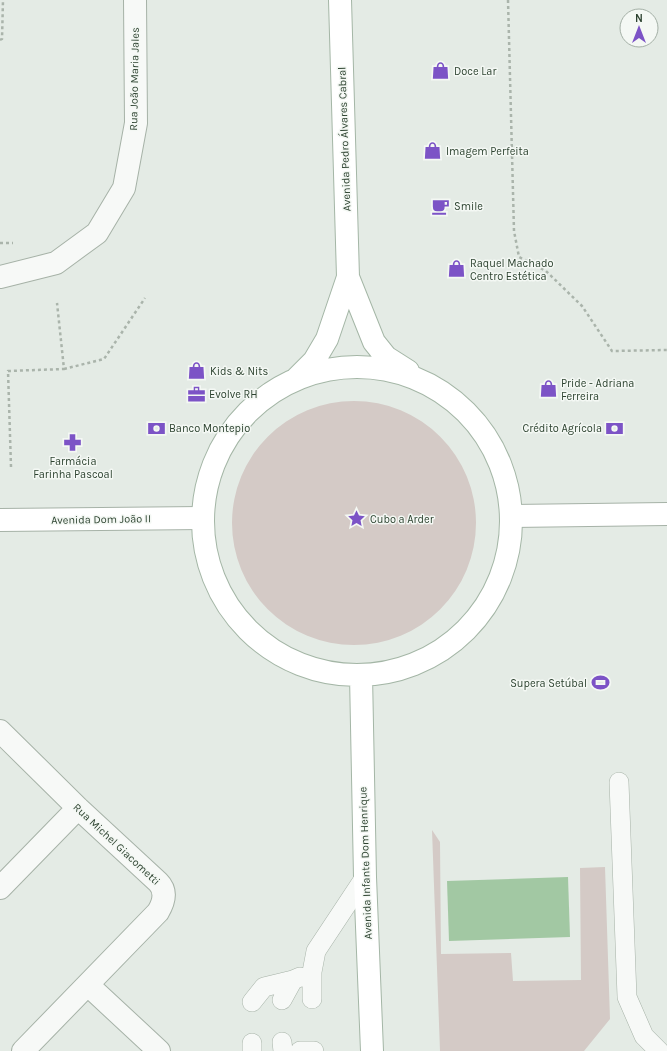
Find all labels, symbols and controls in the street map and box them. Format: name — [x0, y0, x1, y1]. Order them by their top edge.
north arrow — [619, 8, 659, 48]
text: N — [635, 12, 643, 25]
street label: Rua João Maria Jales — [127, 27, 142, 131]
shop icon: Doce Lar — [431, 61, 451, 81]
place label: Doce Lar — [454, 65, 496, 78]
street label: Avenida Pedro Álvares Cabral — [333, 66, 354, 212]
shop icon: Imagem Perfeita — [423, 141, 443, 161]
place label: Imagem Perfeita — [446, 145, 529, 158]
cafe icon: Smile — [431, 196, 451, 216]
place label: Smile — [454, 200, 483, 213]
place label: Raquel Machado Centro Estética — [470, 257, 554, 283]
shop icon: Raquel Machado Centro Estética — [447, 259, 467, 279]
shop icon: Kids & Nits — [187, 361, 207, 381]
place label: Kids & Nits — [210, 365, 268, 378]
place label: Pride - Adriana Ferreira — [561, 377, 634, 403]
shop icon: Pride - Adriana Ferreira — [538, 379, 558, 399]
office icon: Evolve RH — [186, 384, 206, 404]
place label: Evolve RH — [209, 388, 258, 401]
bank icon: Banco Montepio — [146, 418, 166, 438]
bank icon: Crédito Agrícola — [605, 418, 625, 438]
place label: Banco Montepio — [169, 422, 250, 435]
place label: Crédito Agrícola — [522, 422, 602, 435]
pharmacy icon: Farmácia Farinha Pascoal — [63, 433, 83, 453]
place label: Farmácia Farinha Pascoal — [33, 455, 113, 481]
place icon: Cubo a Arder — [347, 509, 367, 529]
street label: Avenida Dom João II — [51, 512, 151, 527]
place label: Cubo a Arder — [370, 513, 434, 526]
sports icon: Supera Setúbal — [590, 673, 610, 693]
place label: Supera Setúbal — [510, 677, 587, 690]
street label: Avenida Infante Dom Henrique — [356, 786, 375, 940]
street label: Rua Michel Giacometti — [71, 801, 163, 888]

